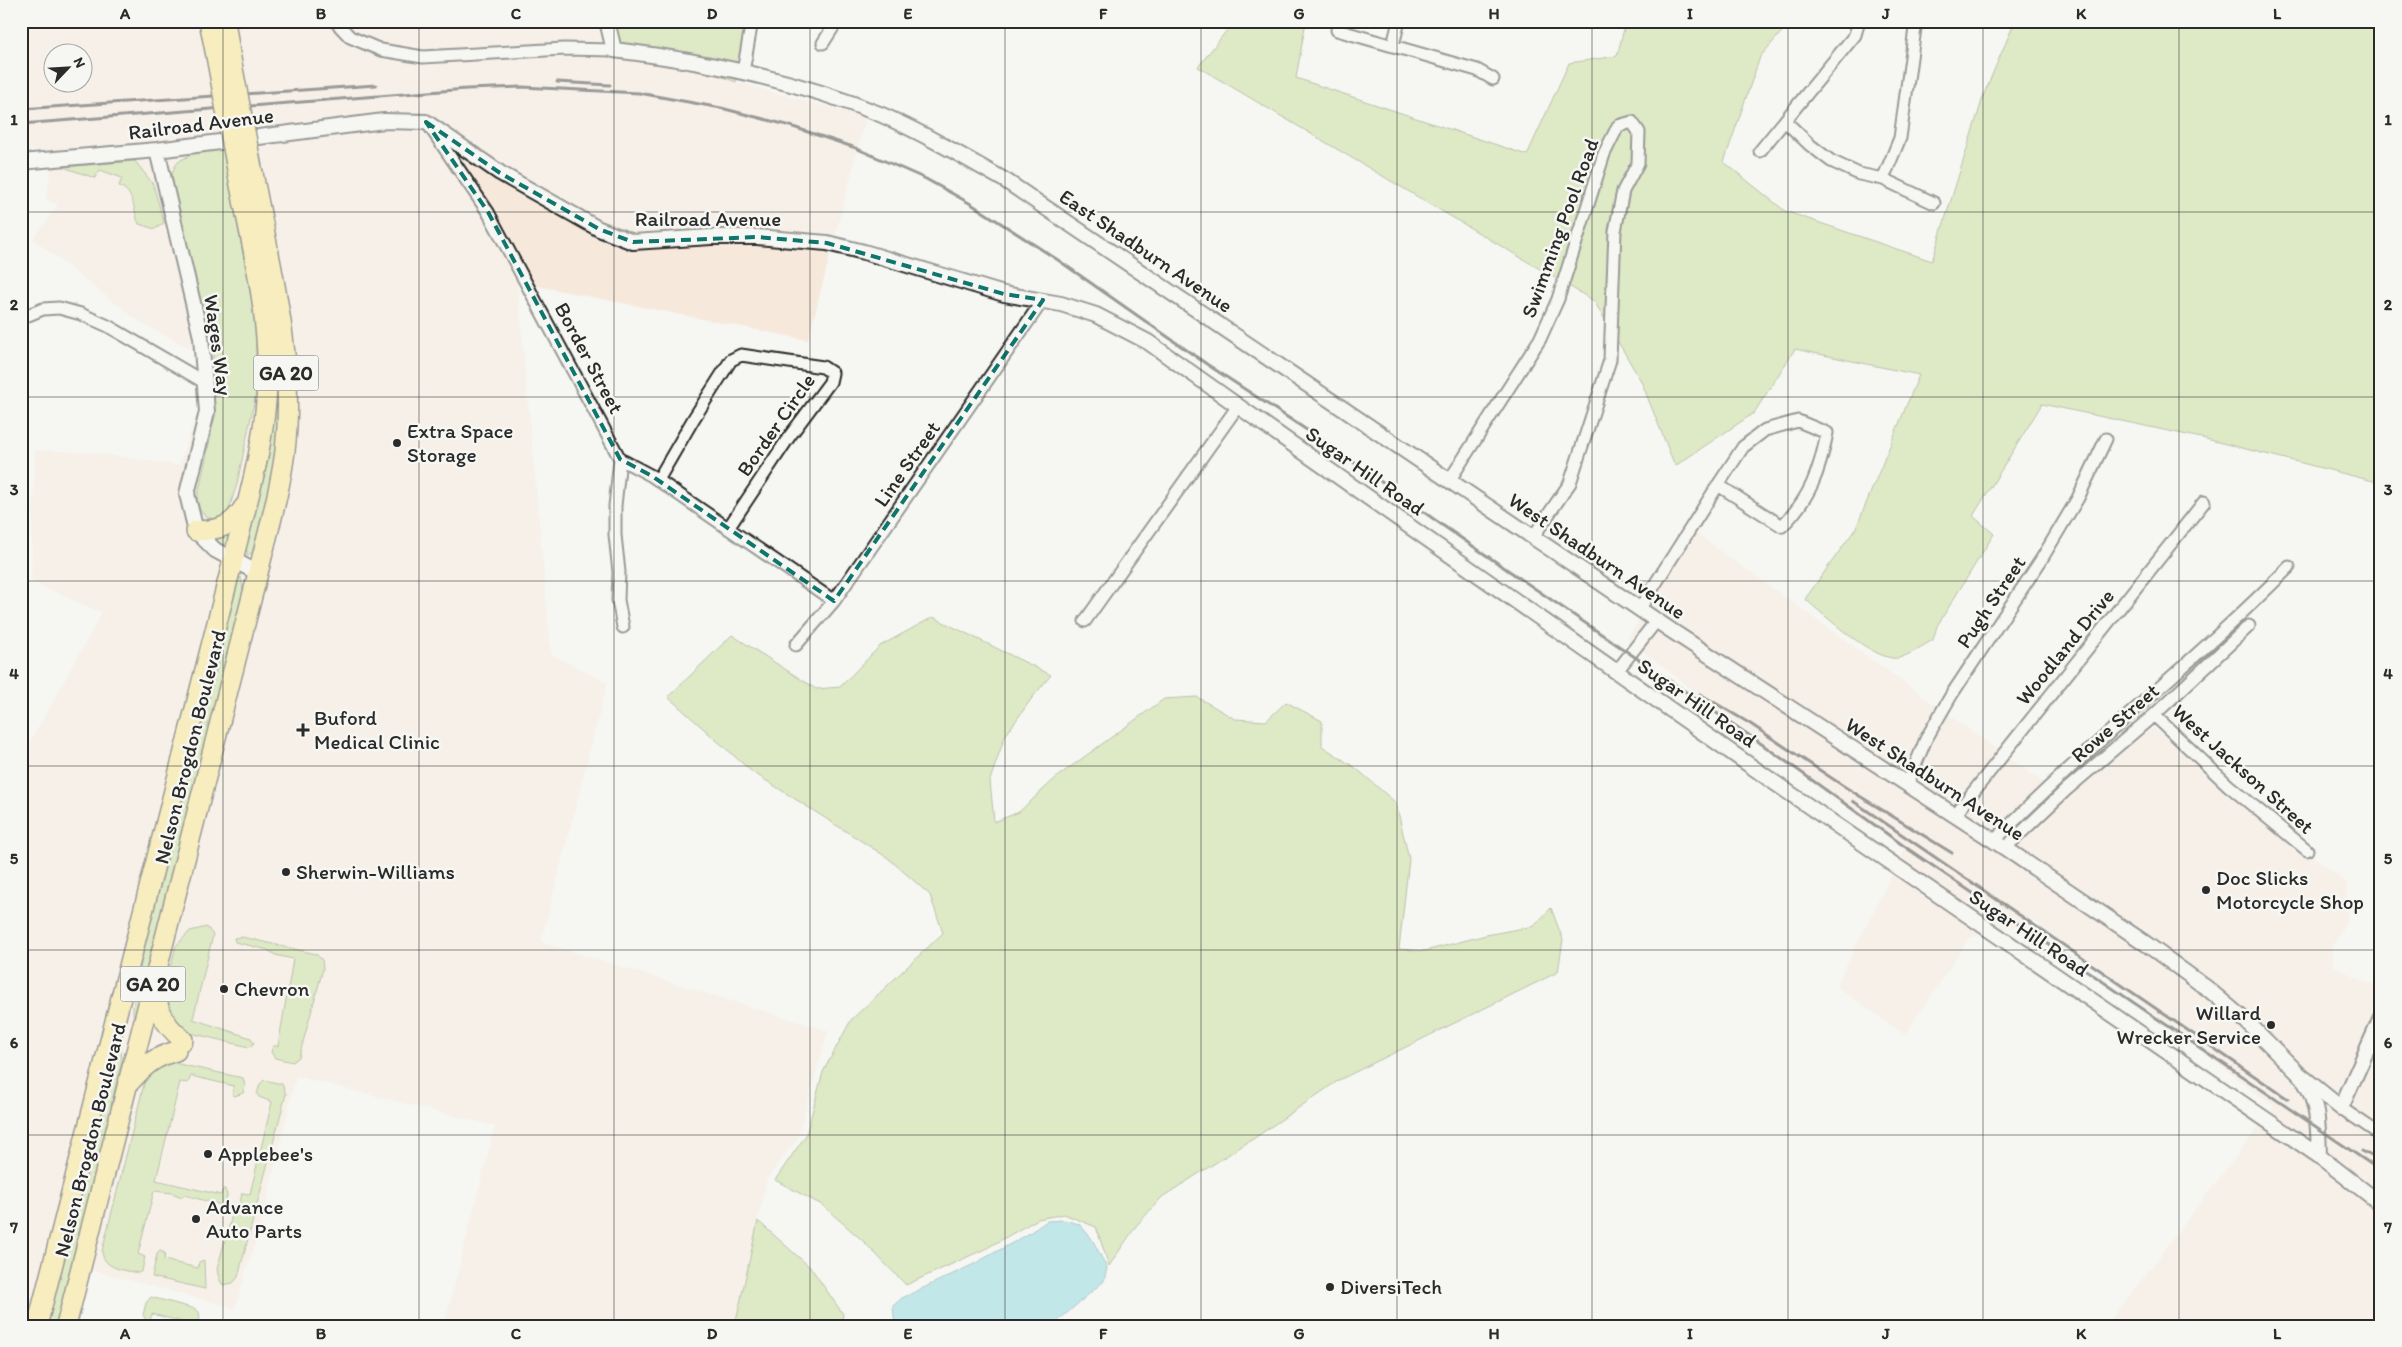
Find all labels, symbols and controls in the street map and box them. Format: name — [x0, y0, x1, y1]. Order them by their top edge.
text: A — [119, 4, 131, 23]
text: B — [316, 4, 327, 23]
text: C — [511, 4, 522, 23]
text: D — [707, 4, 718, 23]
text: E — [904, 4, 913, 23]
text: F — [1099, 4, 1108, 23]
text: G — [1293, 4, 1305, 23]
text: H — [1488, 4, 1500, 23]
text: I — [1687, 4, 1693, 23]
text: J — [1881, 4, 1890, 23]
text: K — [2076, 4, 2087, 23]
text: L — [2273, 4, 2282, 23]
north arrow — [42, 42, 92, 92]
text: N — [70, 55, 89, 71]
street label: Railroad Avenue — [127, 102, 275, 145]
text: 1 — [10, 110, 18, 129]
text: 1 — [2384, 110, 2392, 129]
street label: Swimming Pool Road — [1515, 134, 1604, 321]
street label: East Shadburn Avenue — [1055, 183, 1238, 318]
street label: Railroad Avenue — [635, 206, 781, 231]
street label: Wages Way — [199, 293, 238, 397]
text: 2 — [10, 295, 19, 314]
text: 2 — [2384, 295, 2393, 314]
street label: Border Street — [550, 298, 629, 418]
road number: GA 20 — [254, 356, 318, 390]
street label: Border Circle — [731, 369, 820, 481]
street label: Line Street — [868, 416, 945, 511]
place label: Extra Space Storage — [407, 418, 513, 467]
street label: Sugar Hill Road — [1301, 421, 1429, 521]
marker: Extra Space Storage — [391, 437, 403, 449]
text: 3 — [10, 480, 19, 499]
text: 3 — [2384, 480, 2393, 499]
street label: West Shadburn Avenue — [1504, 487, 1691, 624]
street label: Pugh Street — [1951, 551, 2031, 653]
street label: Woodland Drive — [2010, 584, 2119, 710]
street label: Nelson Brogdon Boulevard — [148, 627, 231, 866]
street label: Sugar Hill Road — [1633, 653, 1761, 753]
text: 4 — [9, 664, 19, 683]
text: 4 — [2383, 664, 2393, 683]
street label: Rowe Street — [2066, 678, 2164, 768]
street label: West Jackson Street — [2167, 698, 2319, 839]
place label: Buford Medical Clinic — [314, 705, 440, 754]
street label: West Shadburn Avenue — [1841, 711, 2029, 846]
marker: Buford Medical Clinic — [296, 723, 310, 737]
text: 5 — [10, 849, 19, 868]
text: 5 — [2384, 849, 2393, 868]
place label: Sherwin-Williams — [296, 859, 455, 884]
place label: Doc Slicks Motorcycle Shop — [2216, 865, 2364, 914]
marker: Sherwin-Williams — [280, 866, 292, 878]
street label: Sugar Hill Road — [1965, 883, 2094, 982]
marker: Doc Slicks Motorcycle Shop — [2200, 884, 2212, 896]
road number: GA 20 — [120, 966, 186, 1002]
place label: Chevron — [234, 976, 310, 1001]
marker: Chevron — [218, 983, 230, 995]
place label: Willard Wrecker Service — [2116, 1000, 2261, 1049]
marker: Willard Wrecker Service — [2265, 1019, 2277, 1031]
street label: Nelson Brogdon Boulevard — [48, 1020, 131, 1259]
text: 6 — [10, 1033, 19, 1052]
text: 6 — [2384, 1033, 2393, 1052]
place label: Applebee's — [218, 1141, 313, 1166]
marker: Applebee's — [202, 1148, 214, 1160]
place label: Advance Auto Parts — [206, 1194, 302, 1243]
marker: Advance Auto Parts — [190, 1213, 202, 1225]
text: 7 — [9, 1218, 18, 1237]
text: 7 — [2383, 1218, 2392, 1237]
place label: DiversiTech — [1340, 1274, 1442, 1299]
marker: DiversiTech — [1324, 1281, 1336, 1293]
text: A — [119, 1324, 131, 1343]
text: B — [316, 1324, 327, 1343]
text: C — [511, 1324, 522, 1343]
text: D — [707, 1324, 718, 1343]
text: E — [904, 1324, 913, 1343]
text: F — [1099, 1324, 1108, 1343]
text: G — [1293, 1324, 1305, 1343]
text: H — [1488, 1324, 1500, 1343]
text: I — [1687, 1324, 1693, 1343]
text: J — [1881, 1324, 1890, 1343]
text: K — [2076, 1324, 2087, 1343]
text: L — [2273, 1324, 2282, 1343]

